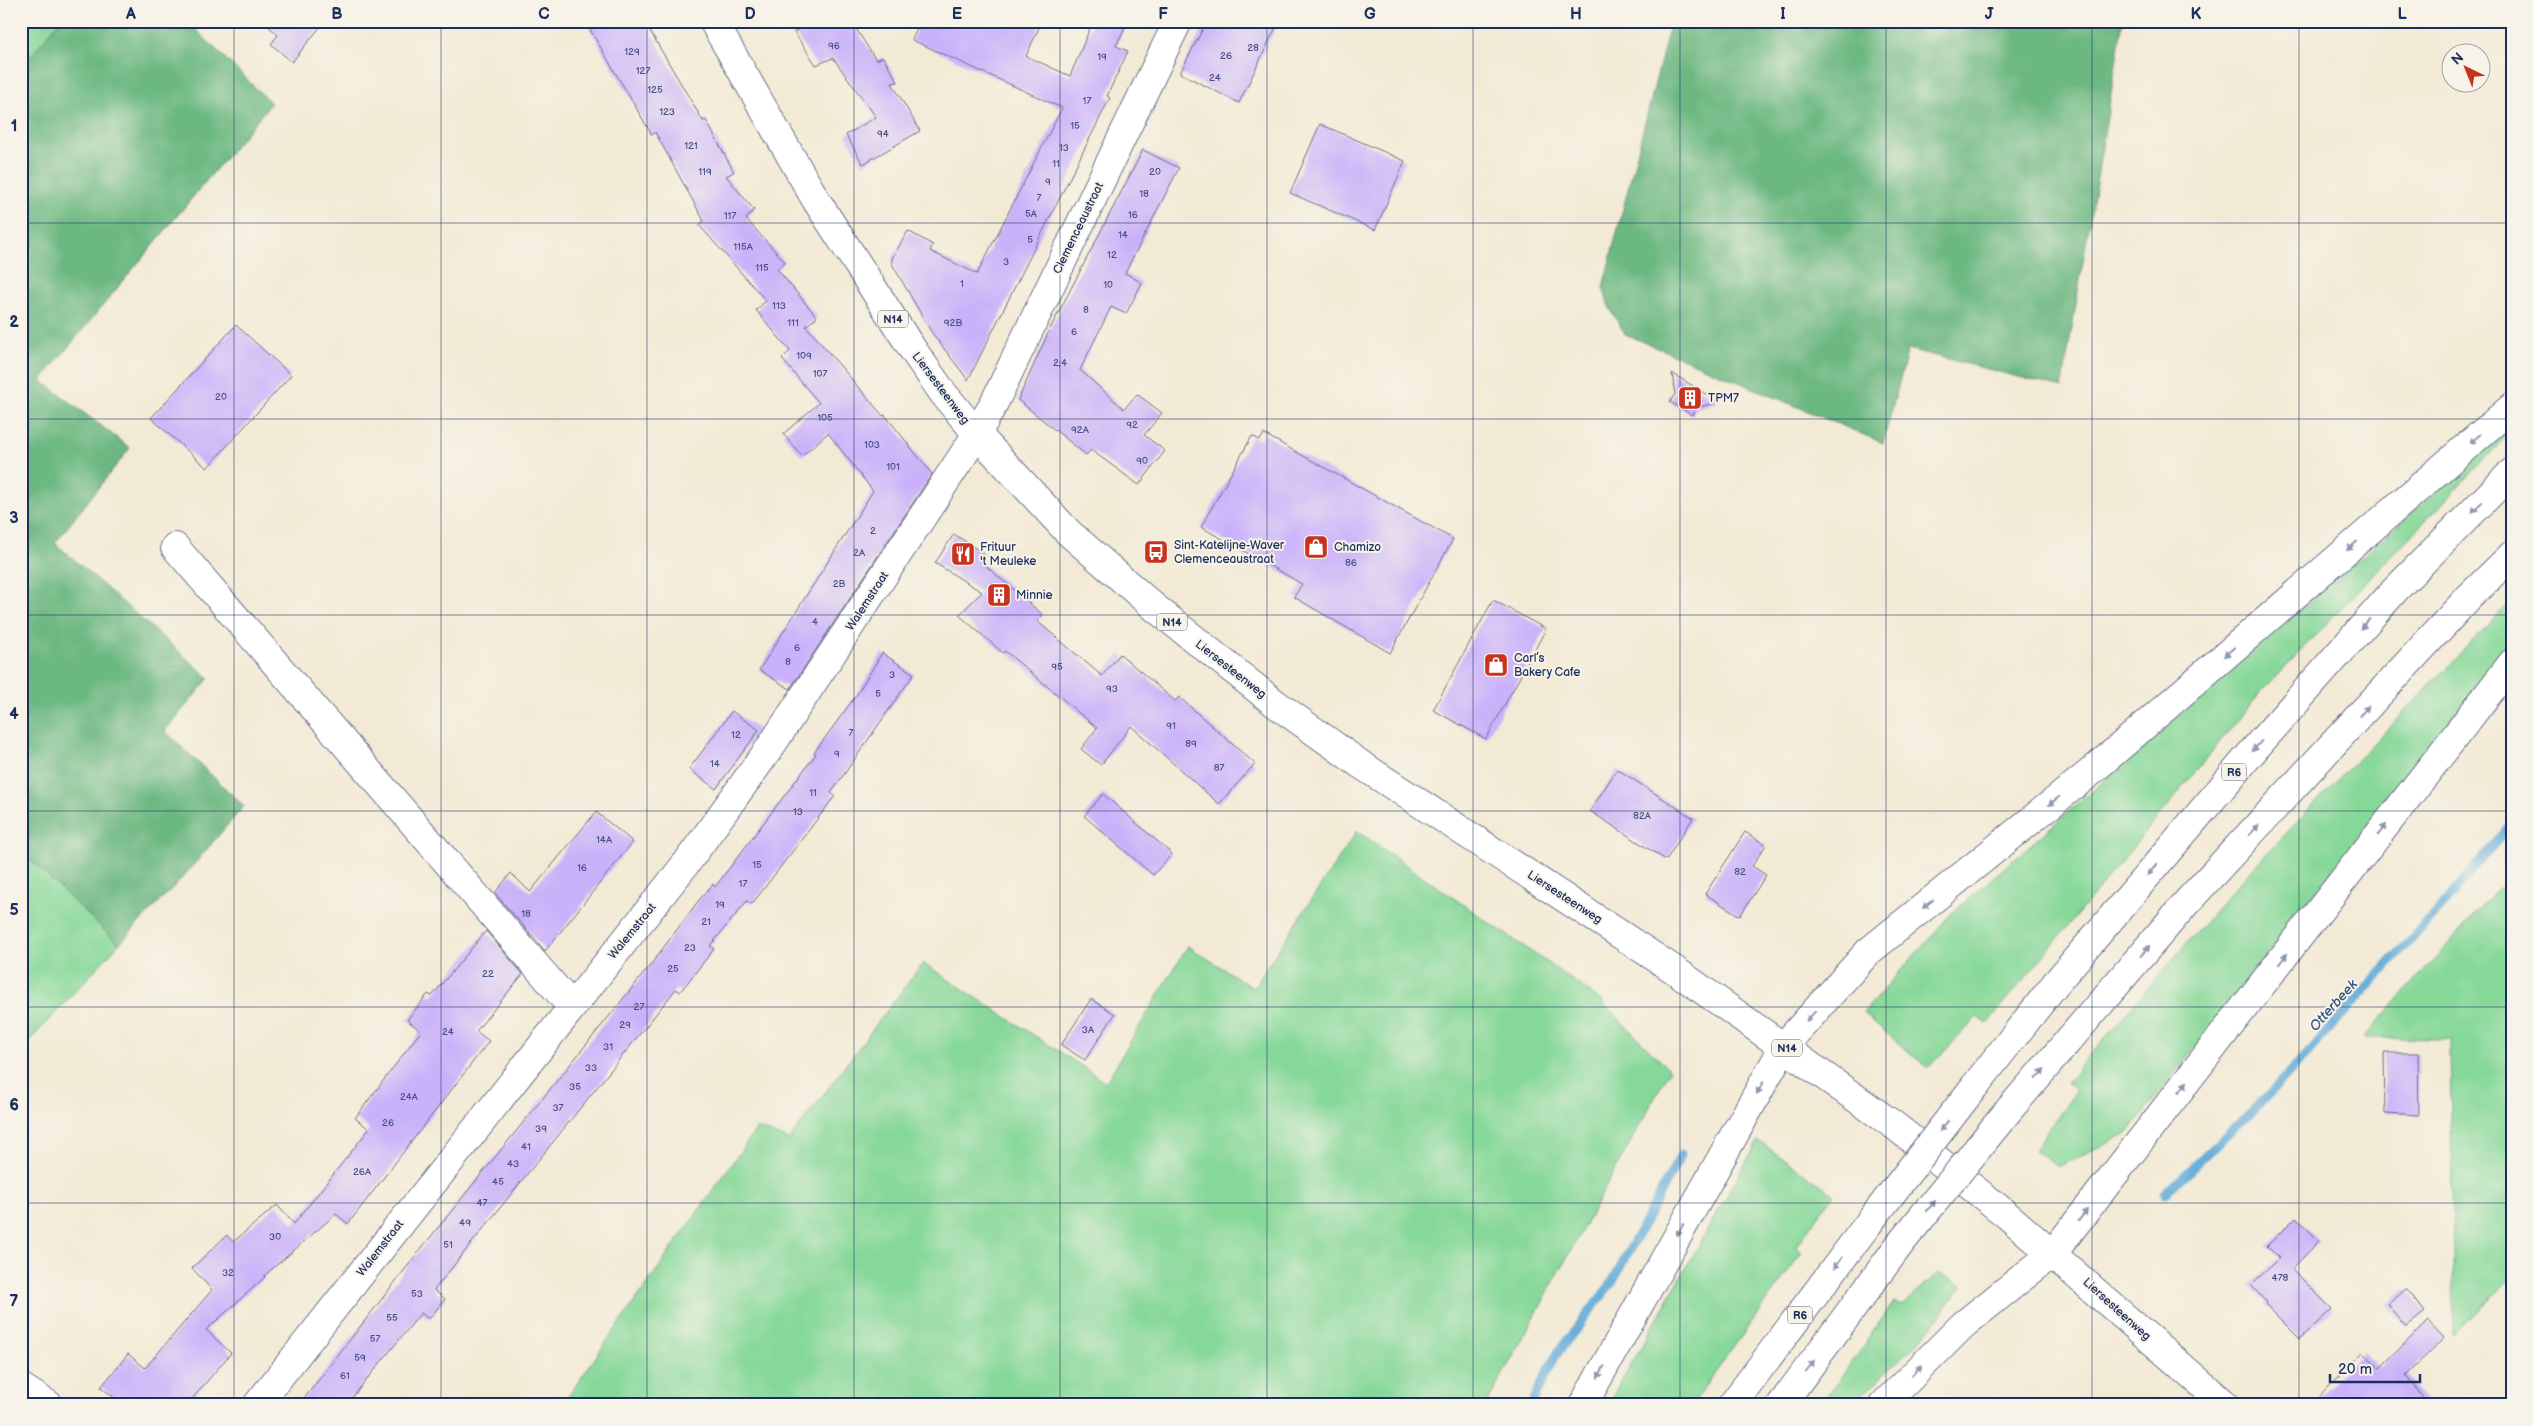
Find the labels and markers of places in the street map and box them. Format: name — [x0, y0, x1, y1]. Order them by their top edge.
building icon: TPM7 — [1677, 385, 1703, 411]
place label: TPM7 — [1708, 391, 1739, 406]
shop icon: Chamizo — [1303, 534, 1329, 560]
place label: Sint-Katelijne-Waver Clemenceaustraat — [1174, 538, 1285, 567]
bus stop icon: Sint-Katelijne-Waver Clemenceaustraat — [1143, 539, 1169, 565]
place label: Frituur 't Meuleke — [980, 540, 1036, 569]
place label: Chamizo — [1334, 540, 1381, 555]
restaurant icon: Frituur 't Meuleke — [950, 541, 976, 567]
building icon: Minnie — [986, 582, 1012, 608]
place label: Minnie — [1016, 588, 1053, 603]
place label: Carl’s Bakery Cafe — [1514, 651, 1580, 680]
shop icon: Carl’s Bakery Cafe — [1483, 652, 1509, 678]

